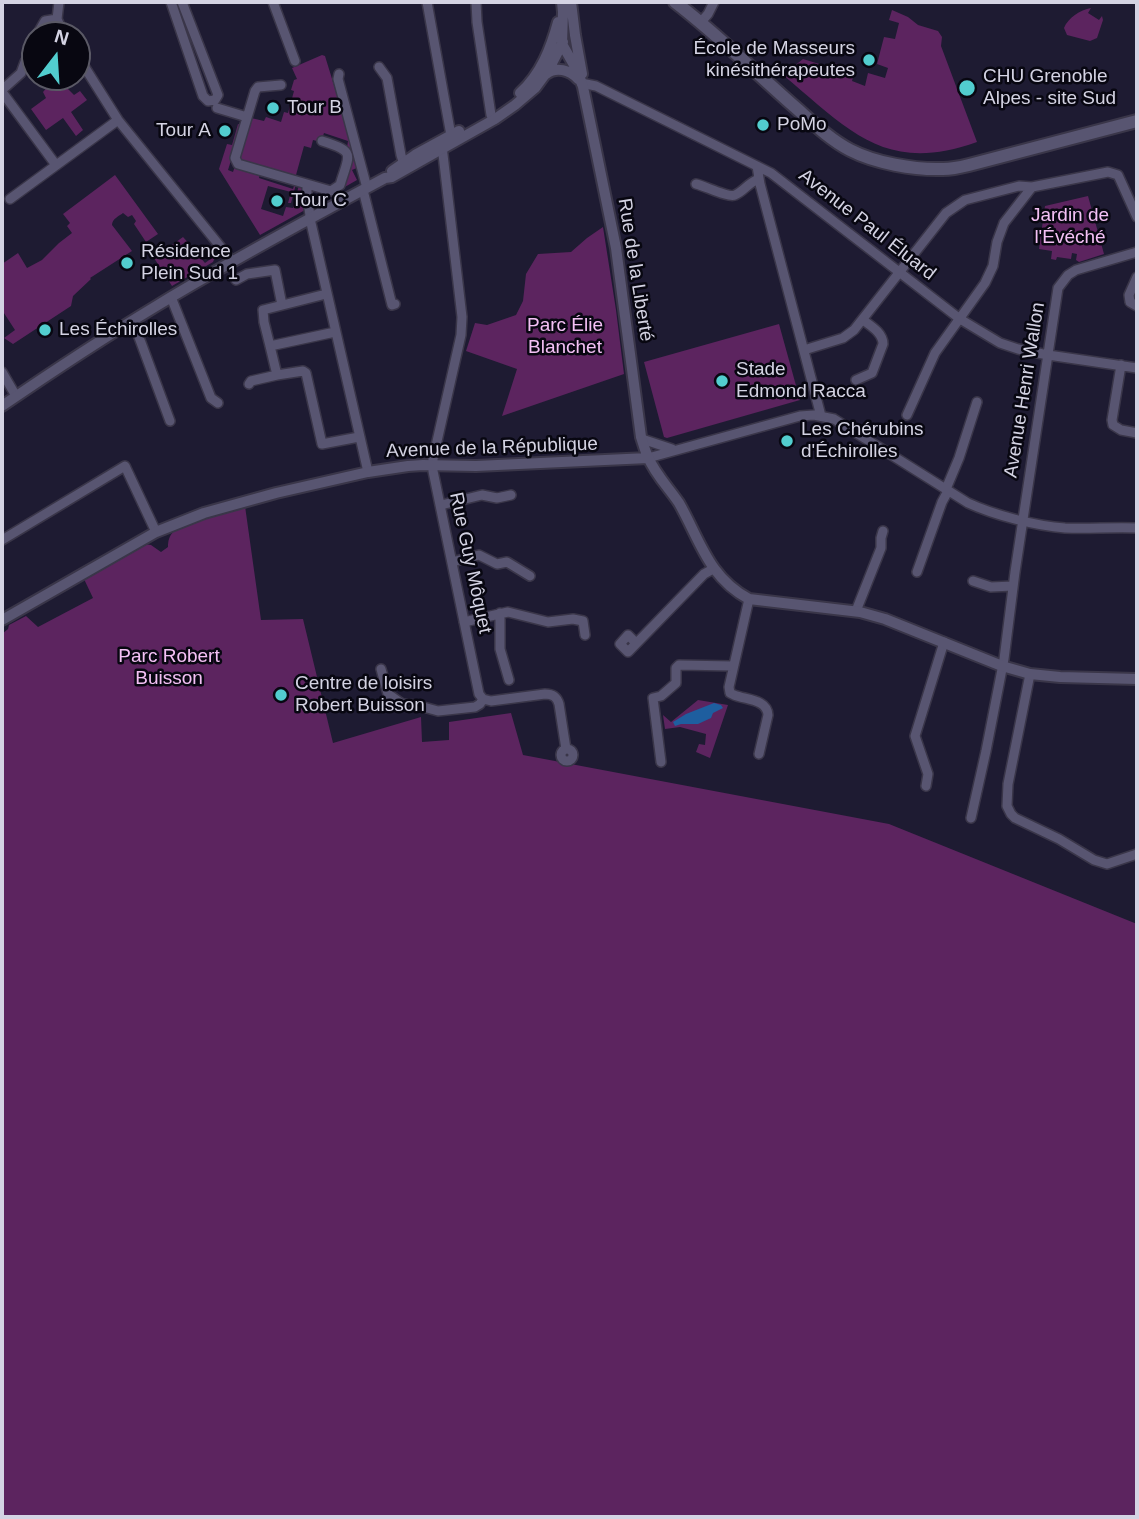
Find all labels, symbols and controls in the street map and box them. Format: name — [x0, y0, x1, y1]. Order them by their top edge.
north arrow — [21, 21, 91, 91]
text: N — [52, 25, 71, 49]
place label: École de Masseurs kinésithérapeutes — [693, 38, 855, 82]
marker: École de Masseurs kinésithérapeutes — [861, 52, 877, 68]
place label: CHU Grenoble Alpes - site Sud — [983, 66, 1116, 110]
marker: CHU Grenoble Alpes - site Sud — [957, 78, 977, 98]
place label: Tour B — [287, 97, 342, 119]
marker: Tour B — [265, 100, 281, 116]
place label: PoMo — [777, 114, 827, 136]
marker: PoMo — [755, 117, 771, 133]
place label: Tour A — [156, 120, 211, 142]
marker: Tour A — [217, 123, 233, 139]
street label: Avenue Paul Éluard — [794, 164, 940, 286]
place label: Tour C — [291, 190, 347, 212]
marker: Tour C — [269, 193, 285, 209]
street label: Rue de la Liberté — [612, 197, 658, 343]
park label: Jardin de l'Évéché — [1031, 205, 1109, 249]
place label: Résidence Plein Sud 1 — [141, 241, 238, 285]
marker: Résidence Plein Sud 1 — [119, 255, 135, 271]
street label: Avenue Henri Wallon — [1000, 301, 1050, 479]
park label: Parc Élie Blanchet — [527, 315, 603, 359]
place label: Les Échirolles — [59, 319, 177, 341]
marker: Les Échirolles — [37, 322, 53, 338]
place label: Stade Edmond Racca — [736, 359, 866, 403]
marker: Stade Edmond Racca — [714, 373, 730, 389]
place label: Les Chérubins d'Échirolles — [801, 419, 924, 463]
street label: Avenue de la République — [386, 433, 598, 463]
marker: Les Chérubins d'Échirolles — [779, 433, 795, 449]
street label: Rue Guy Môquet — [444, 490, 496, 636]
park label: Parc Robert Buisson — [118, 646, 220, 690]
place label: Centre de loisirs Robert Buisson — [295, 673, 432, 717]
marker: Centre de loisirs Robert Buisson — [273, 687, 289, 703]

